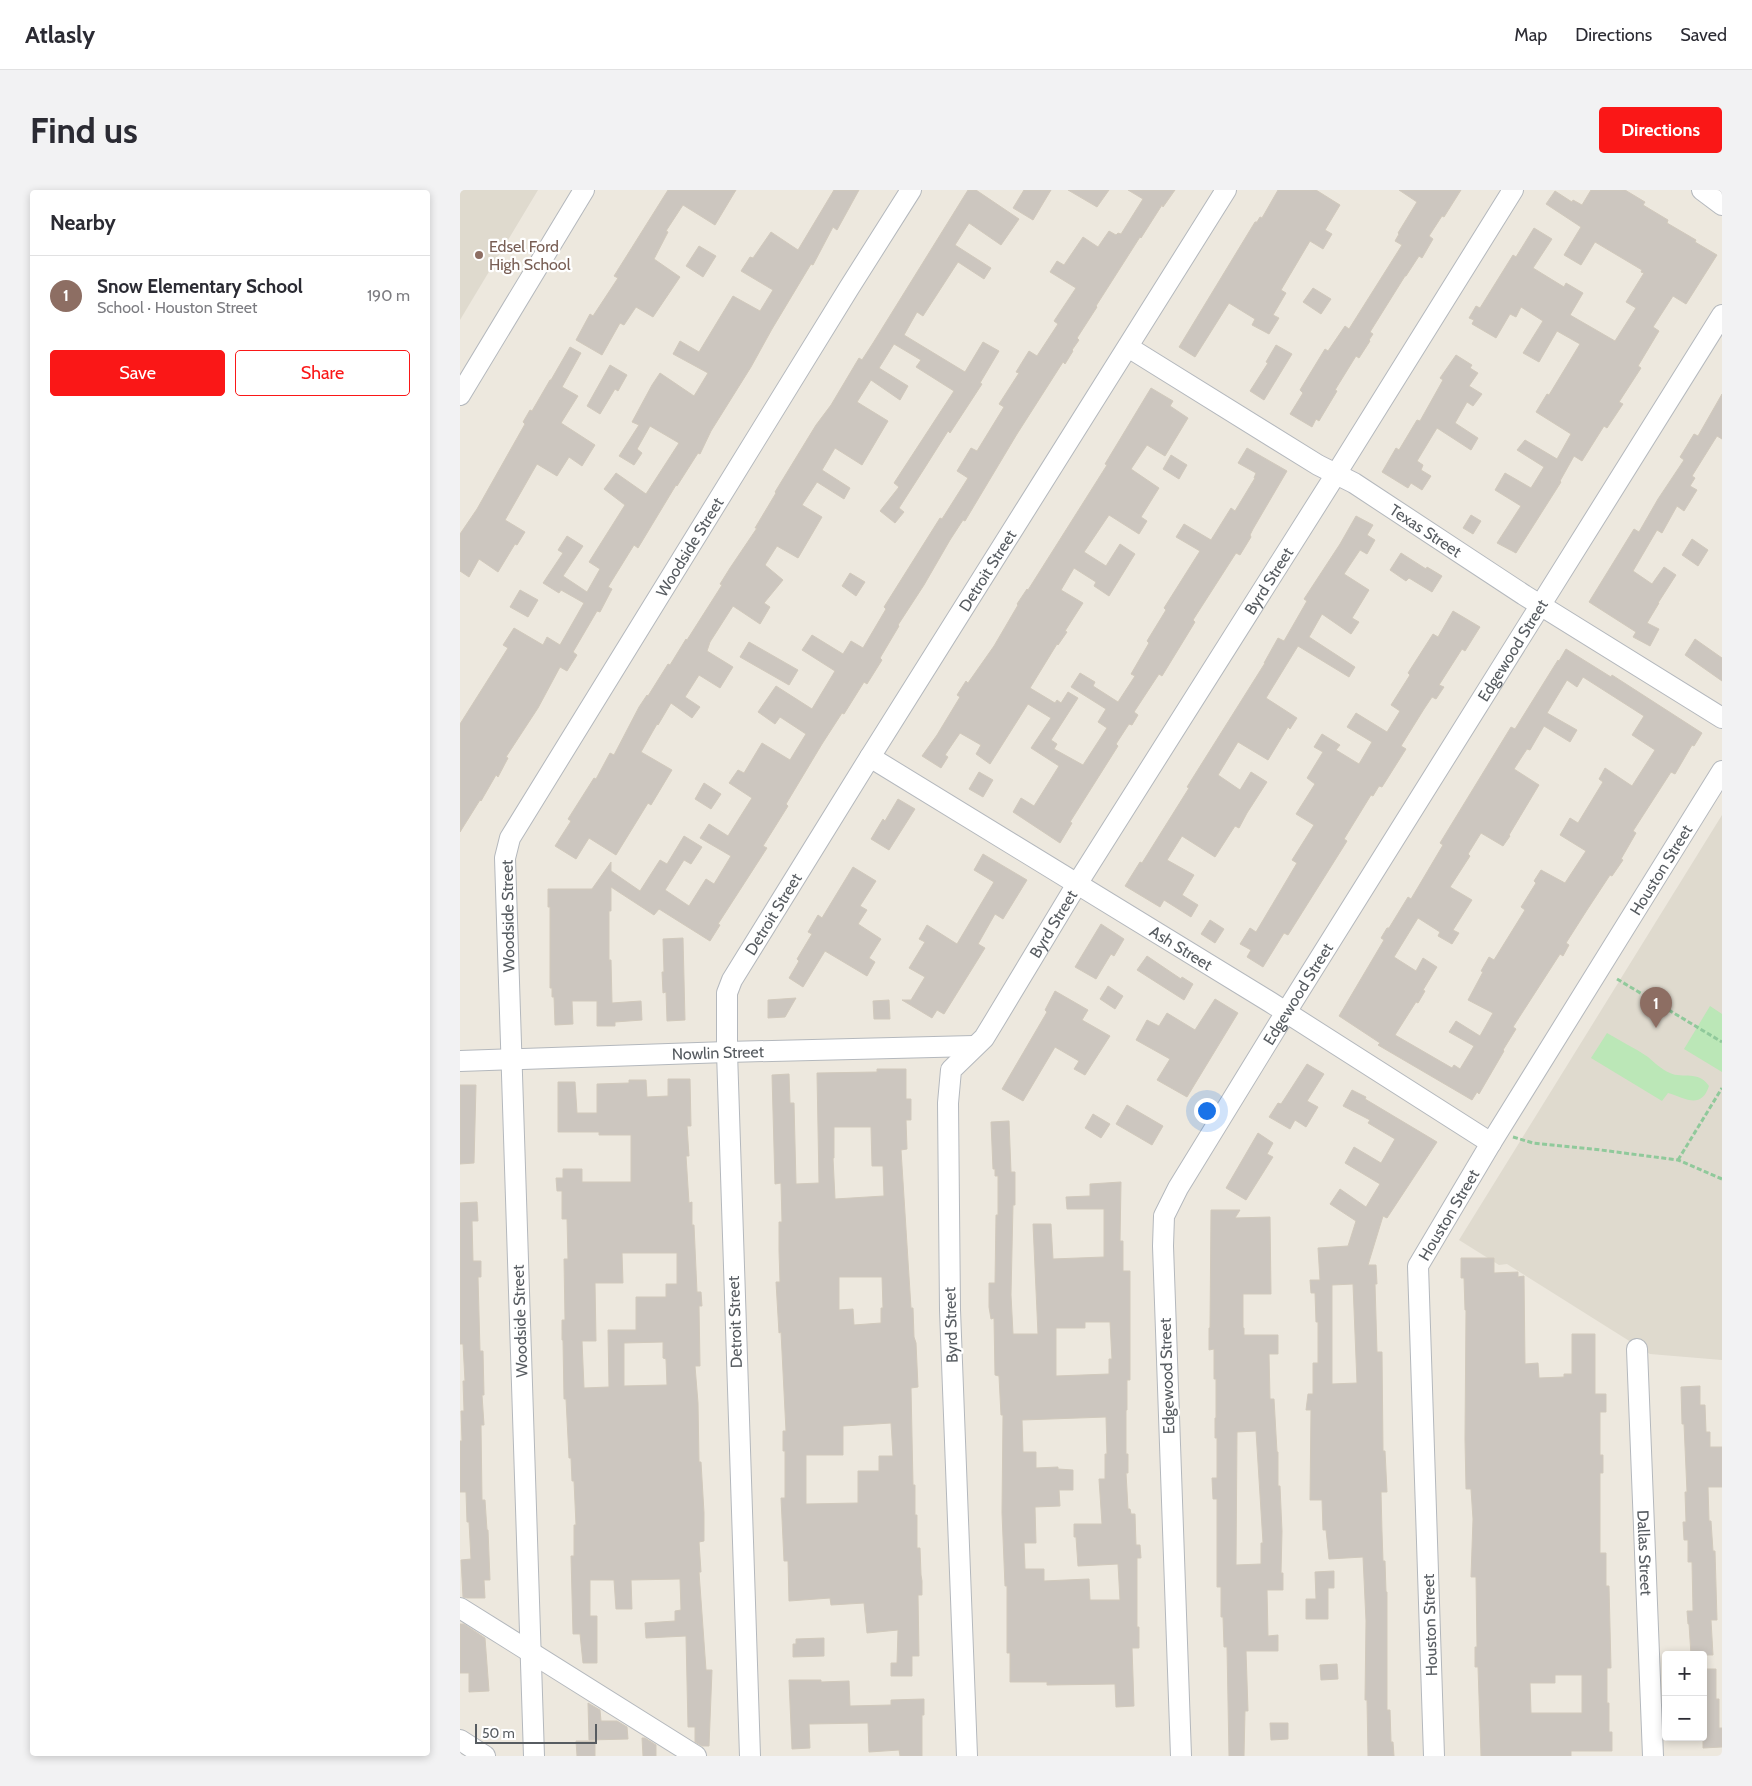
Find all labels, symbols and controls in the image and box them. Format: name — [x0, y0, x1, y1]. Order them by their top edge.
text: Atlasly — [25, 20, 95, 49]
text: Map — [1514, 24, 1547, 46]
text: Directions — [1575, 24, 1652, 46]
text: Saved — [1680, 24, 1727, 46]
button: Directions — [1599, 107, 1722, 153]
text: Find us — [30, 109, 138, 152]
text: Nearby — [50, 210, 116, 235]
place label: Edsel Ford High School — [489, 237, 571, 274]
marker: Edsel Ford High School — [473, 249, 485, 261]
text: Snow Elementary School — [97, 275, 303, 298]
text: 1 — [63, 286, 69, 305]
text: 190 m — [367, 286, 410, 305]
text: School · Houston Street — [97, 298, 257, 317]
button: Save — [50, 350, 225, 396]
button: Share — [235, 350, 410, 396]
street label: Woodside Street — [652, 493, 727, 600]
street label: Texas Street — [1386, 500, 1466, 561]
street label: Detroit Street — [955, 526, 1020, 615]
street label: Byrd Street — [1240, 543, 1297, 618]
street label: Edgewood Street — [1473, 595, 1552, 705]
street label: Houston Street — [1626, 821, 1696, 918]
street label: Woodside Street — [498, 859, 518, 973]
street label: Detroit Street — [740, 869, 806, 958]
street label: Byrd Street — [1025, 886, 1081, 961]
street label: Ash Street — [1146, 921, 1217, 974]
street label: Edgewood Street — [1259, 939, 1337, 1048]
pin: 1 — [1640, 987, 1672, 1028]
street label: Nowlin Street — [671, 1042, 765, 1063]
your location — [1194, 1098, 1220, 1124]
street label: Houston Street — [1414, 1165, 1483, 1264]
street label: Woodside Street — [509, 1264, 531, 1378]
street label: Detroit Street — [724, 1275, 746, 1368]
street label: Byrd Street — [940, 1286, 962, 1363]
street label: Edgewood Street — [1155, 1317, 1179, 1434]
street label: Dallas Street — [1634, 1510, 1656, 1597]
street label: Houston Street — [1419, 1573, 1441, 1677]
map controls — [1662, 1651, 1707, 1741]
button: + — [1662, 1651, 1707, 1696]
button: − — [1662, 1696, 1707, 1741]
scale bar — [475, 1721, 598, 1744]
text: 50 m — [482, 1724, 515, 1742]

